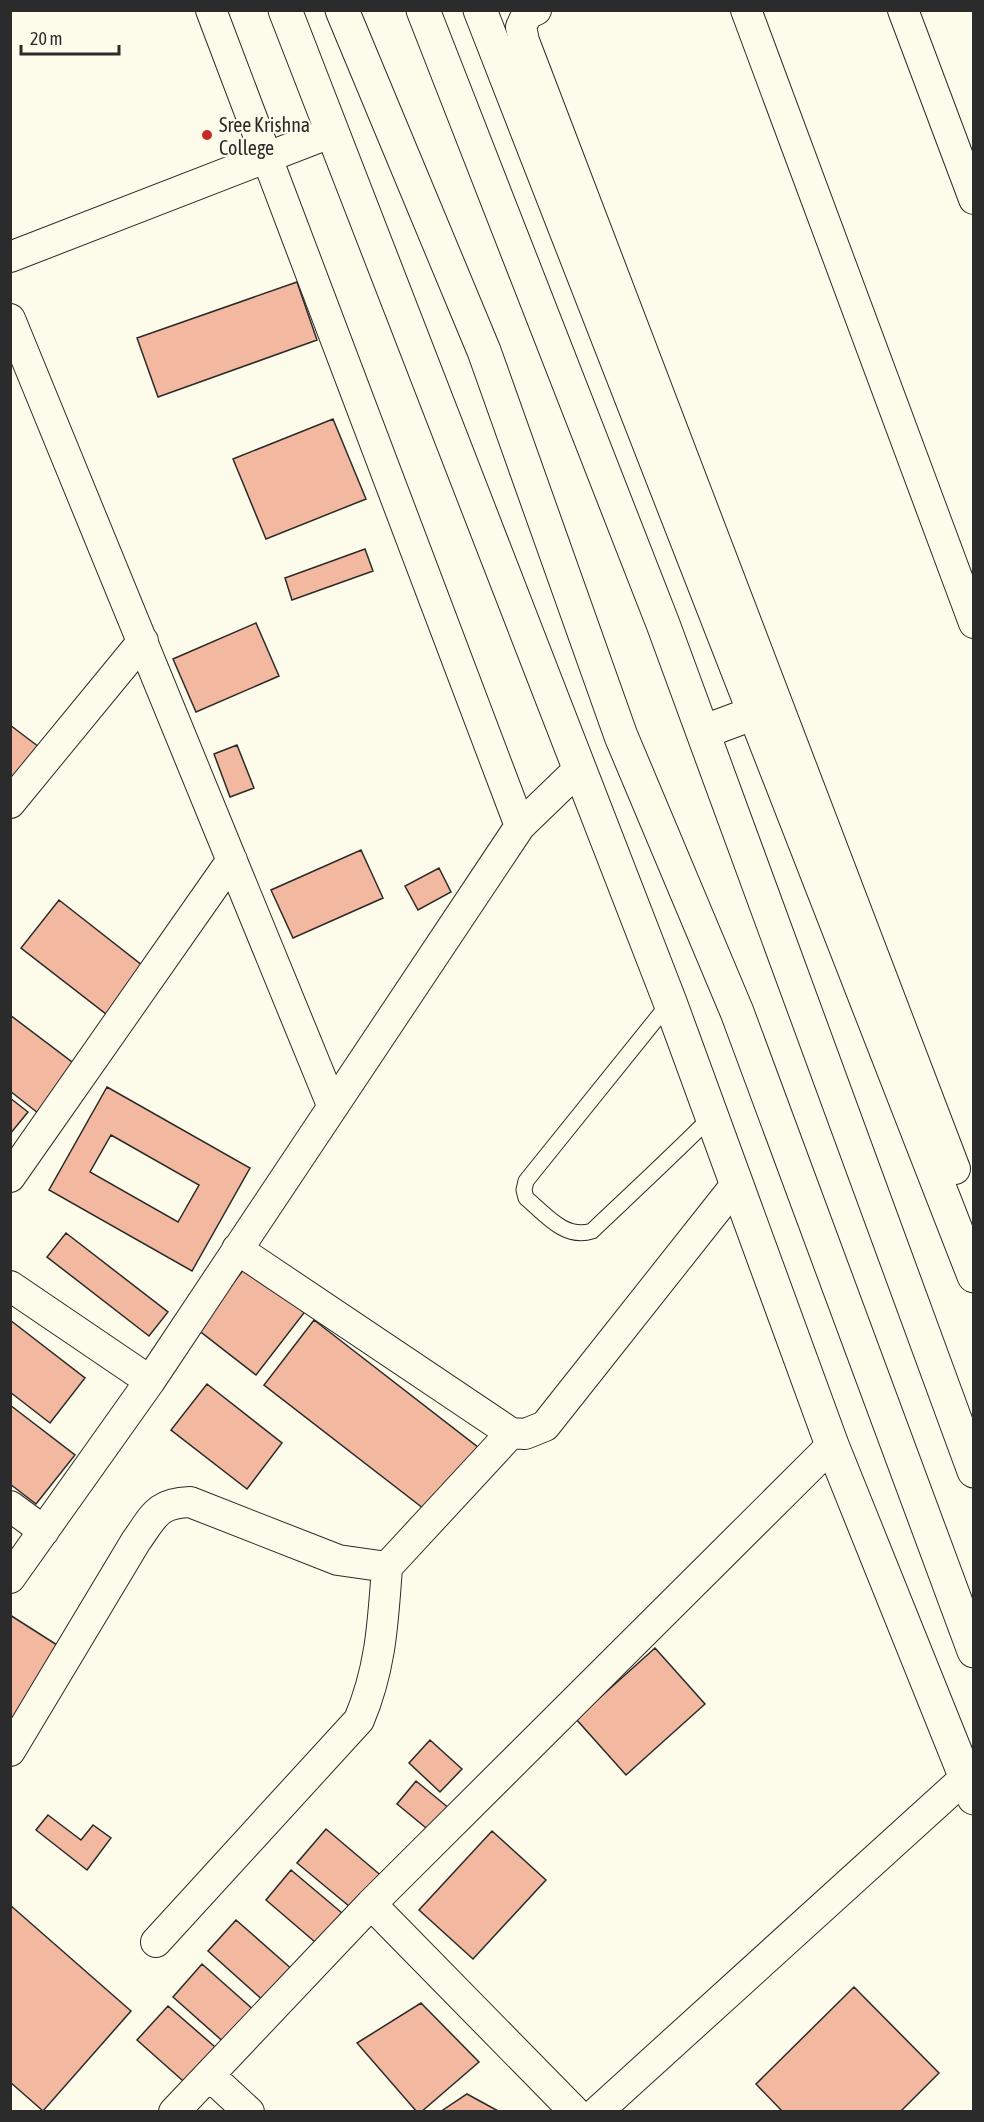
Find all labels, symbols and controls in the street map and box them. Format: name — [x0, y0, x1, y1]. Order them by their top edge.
scale bar — [21, 18, 118, 56]
text: 20 m — [30, 28, 62, 49]
place label: Sree Krishna College — [219, 113, 310, 159]
marker: Sree Krishna College — [200, 128, 214, 142]

